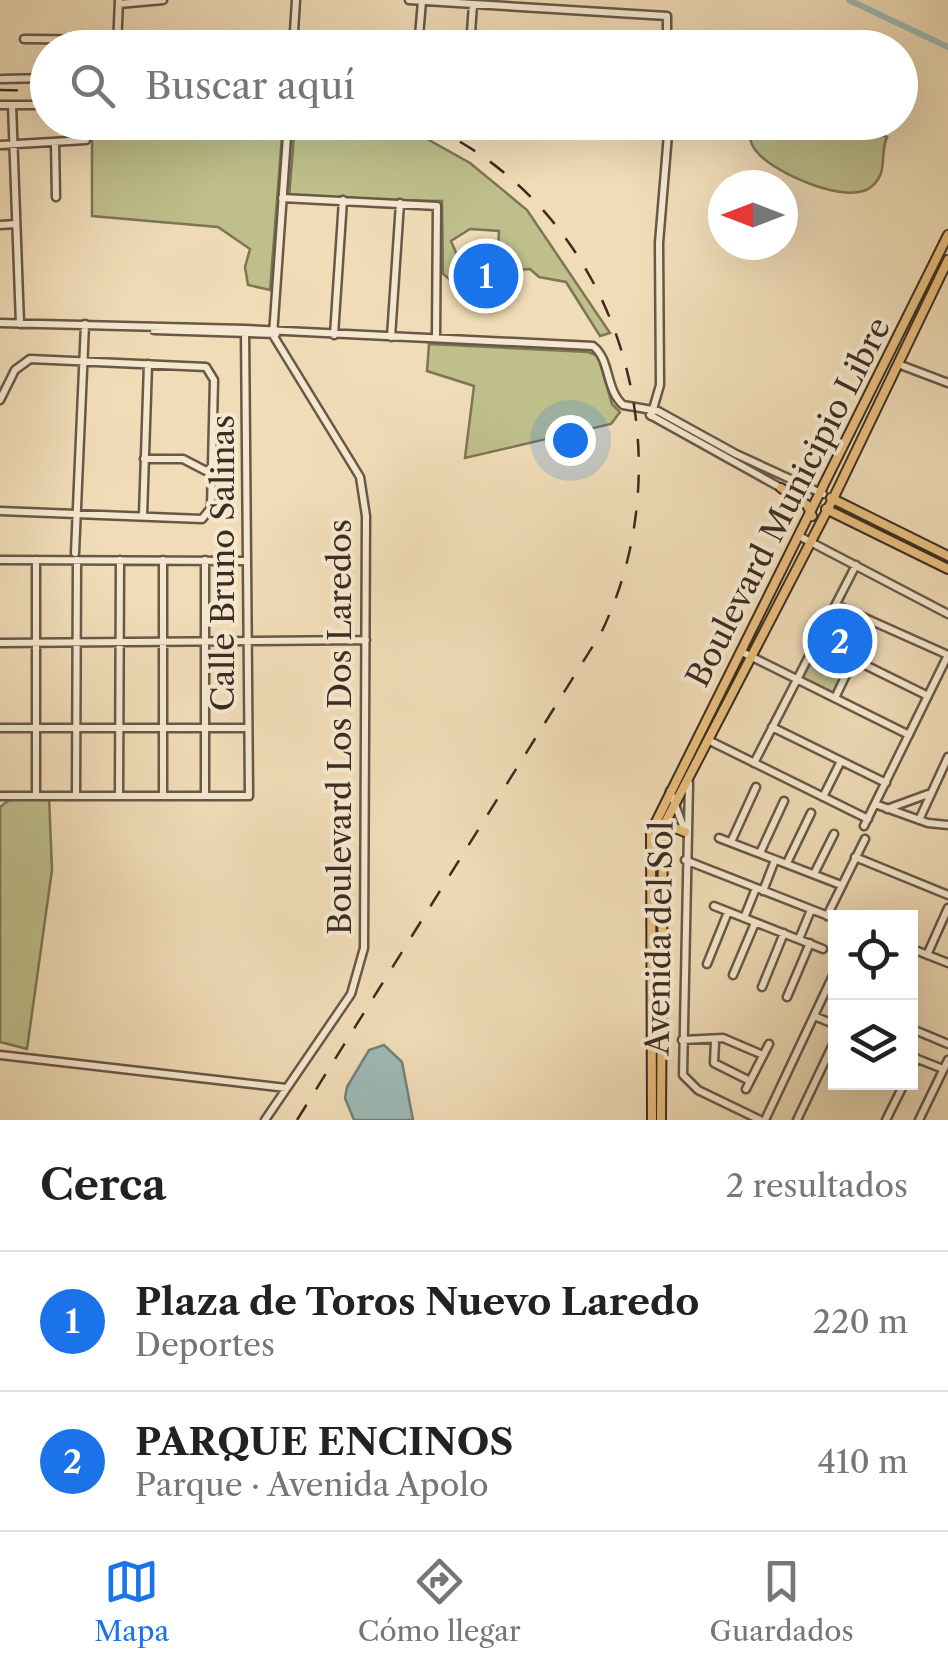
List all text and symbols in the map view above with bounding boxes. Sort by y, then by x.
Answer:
search box [30,30,918,140]
icon: search [65,58,120,113]
text: Buscar aquí [145,62,355,109]
north arrow [708,170,798,260]
pin: 1 [454,238,518,314]
street label: Boulevard Municipio Libre [678,311,898,693]
street label: Calle Bruno Salinas [203,415,242,711]
your location [545,415,596,466]
street label: Boulevard Los Dos Laredos [320,519,359,935]
pin: 2 [808,604,872,678]
street label: Avenida del Sol [637,821,681,1056]
map controls [828,910,918,1090]
button: locate [828,910,918,1000]
button: layers [828,1000,918,1090]
text: Cerca [40,1159,166,1211]
text: 2 resultados [726,1166,908,1205]
text: Plaza de Toros Nuevo Laredo [135,1278,699,1325]
text: 1 [65,1302,80,1341]
text: 220 m [813,1302,908,1341]
text: Deportes [135,1325,275,1364]
text: PARQUE ENCINOS [135,1418,514,1465]
text: 2 [63,1442,82,1481]
text: 410 m [817,1442,908,1481]
text: Parque · Avenida Apolo [135,1465,489,1504]
tab: Mapa [94,1554,169,1648]
tab: Cómo llegar [358,1554,521,1648]
tab: Guardados [709,1554,854,1648]

